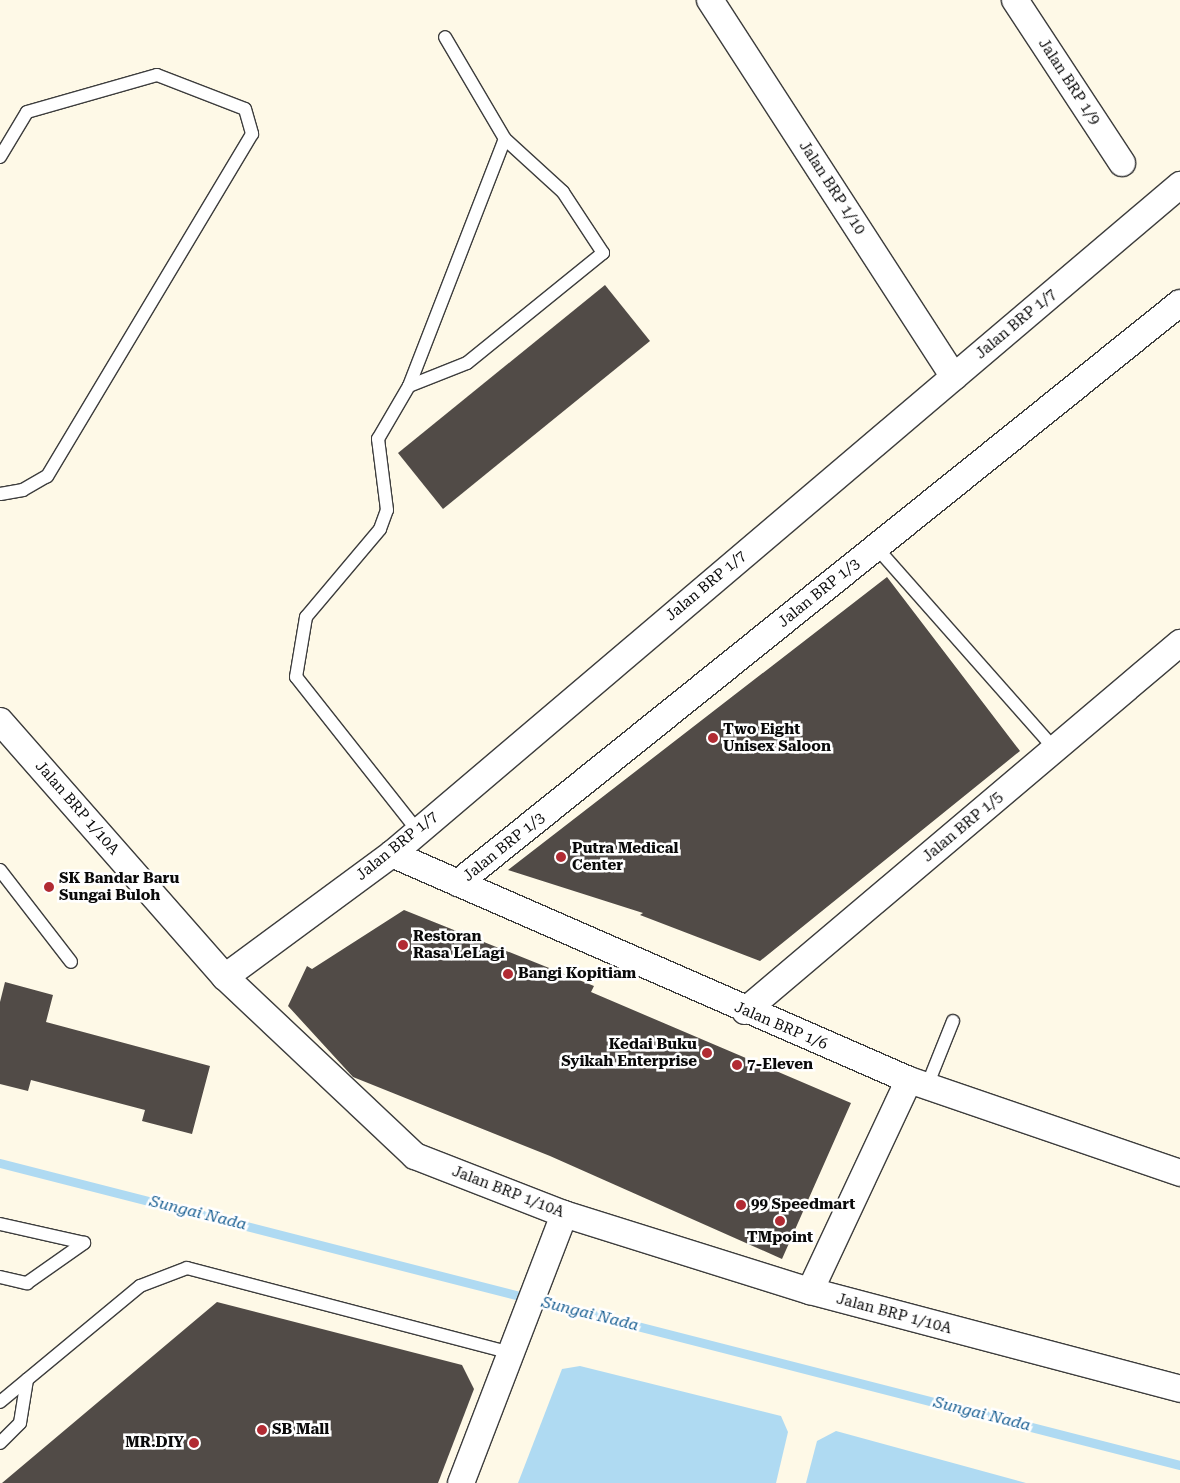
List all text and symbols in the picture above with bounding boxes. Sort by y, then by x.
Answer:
street label: Jalan BRP 1/9 [1034,35,1104,129]
street label: Jalan BRP 1/10 [795,138,869,238]
street label: Jalan BRP 1/7 [972,285,1060,363]
street label: Jalan BRP 1/7 [662,547,750,625]
street label: Jalan BRP 1/3 [775,555,863,631]
place label: Two Eight Unisex Saloon [723,720,831,755]
marker: Two Eight Unisex Saloon [707,732,719,744]
street label: Jalan BRP 1/10A [31,757,123,859]
street label: Jalan BRP 1/5 [919,788,1007,866]
street label: Jalan BRP 1/7 [353,808,441,884]
street label: Jalan BRP 1/3 [460,809,548,885]
place label: Putra Medical Center [572,839,678,874]
marker: Putra Medical Center [554,850,568,864]
place label: SK Bandar Baru Sungai Buloh [59,869,179,904]
marker: SK Bandar Baru Sungai Buloh [43,881,55,893]
place label: Restoran Rasa LeLagi [413,927,505,962]
marker: Restoran Rasa LeLagi [397,939,409,951]
place label: Bangi Kopitiam [518,965,636,983]
marker: Bangi Kopitiam [502,968,514,980]
street label: Jalan BRP 1/6 [732,998,830,1054]
place label: Kedai Buku Syikah Enterprise [561,1035,697,1070]
marker: Kedai Buku Syikah Enterprise [701,1047,713,1059]
place label: 7-Eleven [747,1056,813,1074]
marker: 7-Eleven [731,1059,743,1071]
street label: Jalan BRP 1/10A [450,1162,566,1222]
water label: Sungai Nada [147,1192,249,1234]
place label: 99 Speedmart [751,1196,855,1214]
marker: 99 Speedmart [735,1199,747,1211]
marker: TMpoint [774,1215,786,1227]
place label: TMpoint [747,1229,813,1247]
street label: Jalan BRP 1/10A [834,1290,954,1338]
water label: Sungai Nada [539,1293,641,1335]
water label: Sungai Nada [931,1393,1033,1435]
place label: SB Mall [272,1421,329,1439]
marker: SB Mall [256,1424,268,1436]
place label: MR.DIY [125,1434,184,1452]
marker: MR.DIY [188,1437,200,1449]

